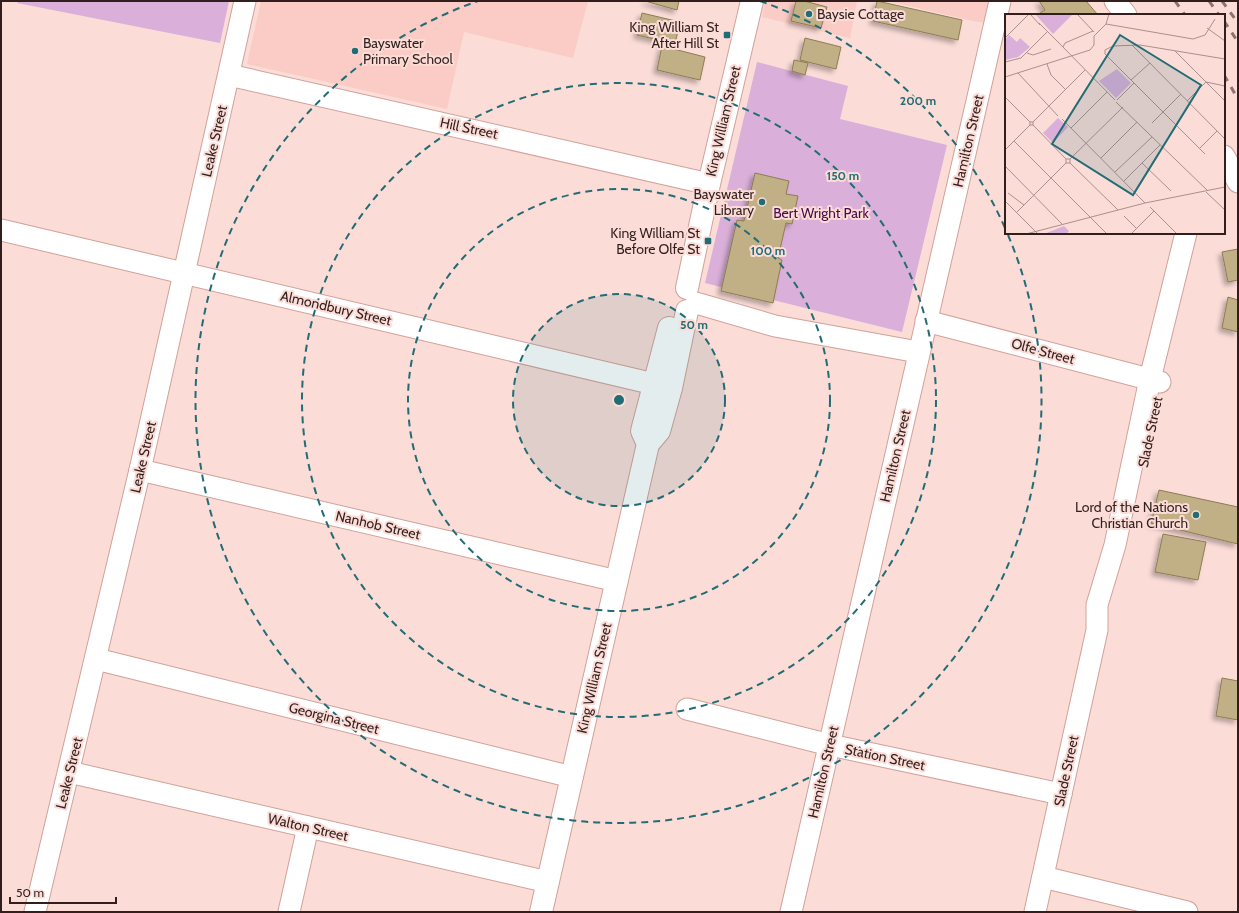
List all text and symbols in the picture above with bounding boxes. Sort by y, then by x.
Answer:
place label: Baysie Cottage [817,5,904,23]
marker: Baysie Cottage [804,9,814,19]
inset map [1005,14,1225,234]
place label: King William St After Hill St [629,18,719,52]
marker: King William St After Hill St [722,30,732,40]
place label: Bayswater Primary School [363,34,453,68]
marker: Bayswater Primary School [350,46,360,56]
street label: King William Street [702,64,745,178]
text: 200 m [900,93,936,108]
street label: Hamilton Street [949,93,987,189]
street label: Leake Street [197,103,231,179]
street label: Hill Street [439,113,500,143]
text: 150 m [827,168,859,183]
place label: Bayswater Library [693,185,755,219]
marker: Bayswater Library [757,197,767,207]
park label: Bert Wright Park [773,204,869,222]
place label: King William St Before Olfe St [610,224,700,258]
marker: King William St Before Olfe St [703,236,713,246]
text: 100 m [751,243,785,258]
street label: Almondbury Street [279,287,393,330]
text: 50 m [680,317,708,332]
street label: Olfe Street [1009,334,1077,368]
centre of rings [612,393,626,407]
street label: Slade Street [1134,395,1166,469]
street label: Hamilton Street [876,408,914,504]
street label: Leake Street [126,419,160,495]
place label: Lord of the Nations Christian Church [1075,498,1188,532]
street label: Nanhob Street [334,507,422,544]
marker: Lord of the Nations Christian Church [1191,510,1201,520]
street label: King William Street [573,621,616,735]
street label: Georgina Street [287,698,381,738]
street label: Hamilton Street [804,724,842,820]
street label: Slade Street [1050,734,1082,808]
street label: Leake Street [51,735,87,811]
street label: Station Street [843,740,927,774]
street label: Walton Street [266,809,350,845]
scale bar [10,879,116,905]
text: 50 m [16,885,44,900]

